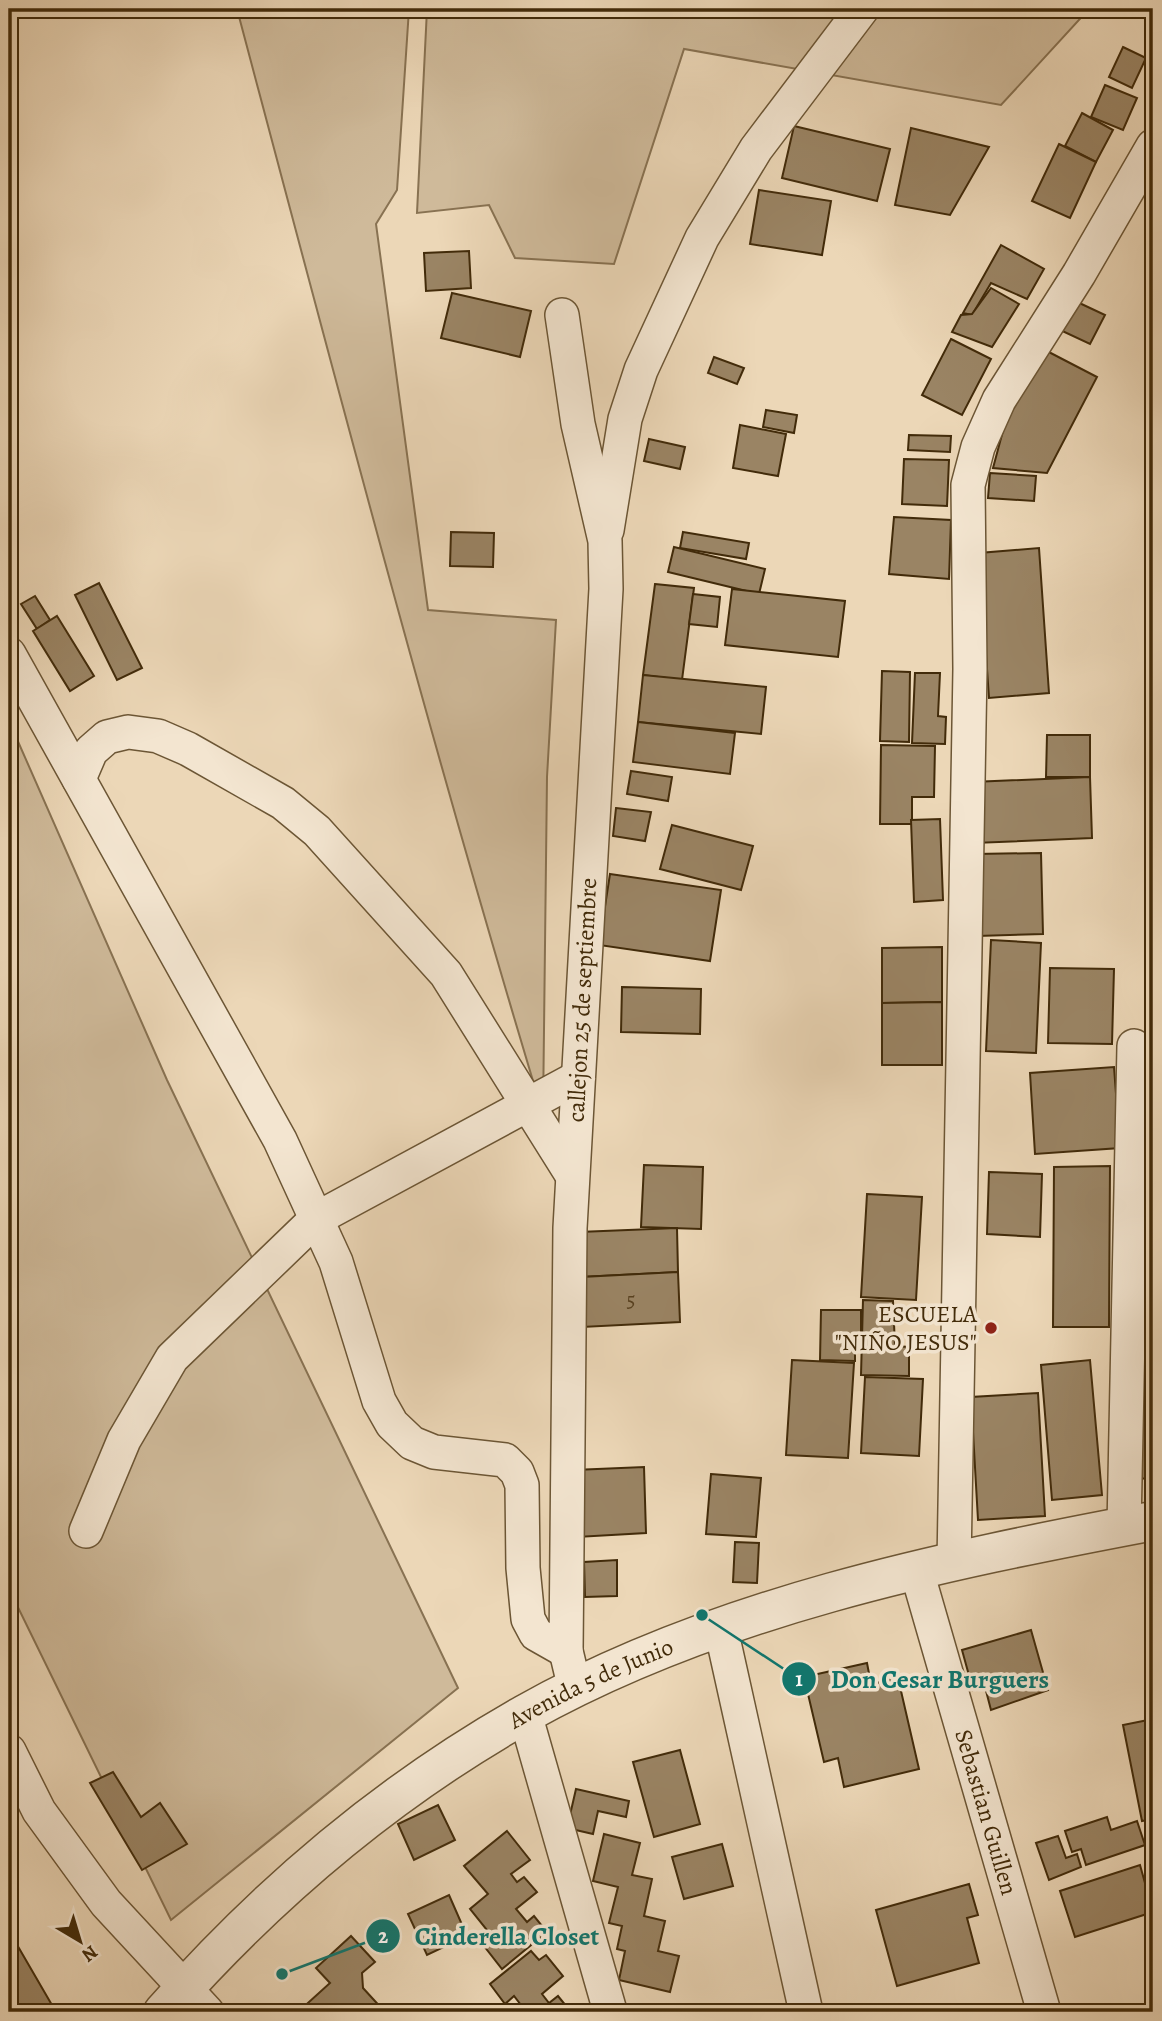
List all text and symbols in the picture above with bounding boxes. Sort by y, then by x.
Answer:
street label: callejon 25 de septiembre [560,877,604,1123]
house number: 5 [626,1286,636,1314]
place label: ESCUELA "NIÑO JESUS" [835,1298,978,1358]
marker: ESCUELA "NIÑO JESUS" [983,1320,999,1336]
street label: Avenida 5 de Junio [502,1630,678,1737]
callout: Don Cesar Burguers [782,1655,1063,1702]
text: Don Cesar Burguers [831,1662,1049,1697]
text: 1 [795,1665,803,1693]
street label: Sebastian Guillen [947,1726,1025,1899]
north arrow [46,1906,116,1976]
callout: Cinderella Closet [366,1912,613,1959]
text: Cinderella Closet [415,1919,600,1954]
text: 2 [378,1922,388,1950]
text: N [76,1939,103,1968]

